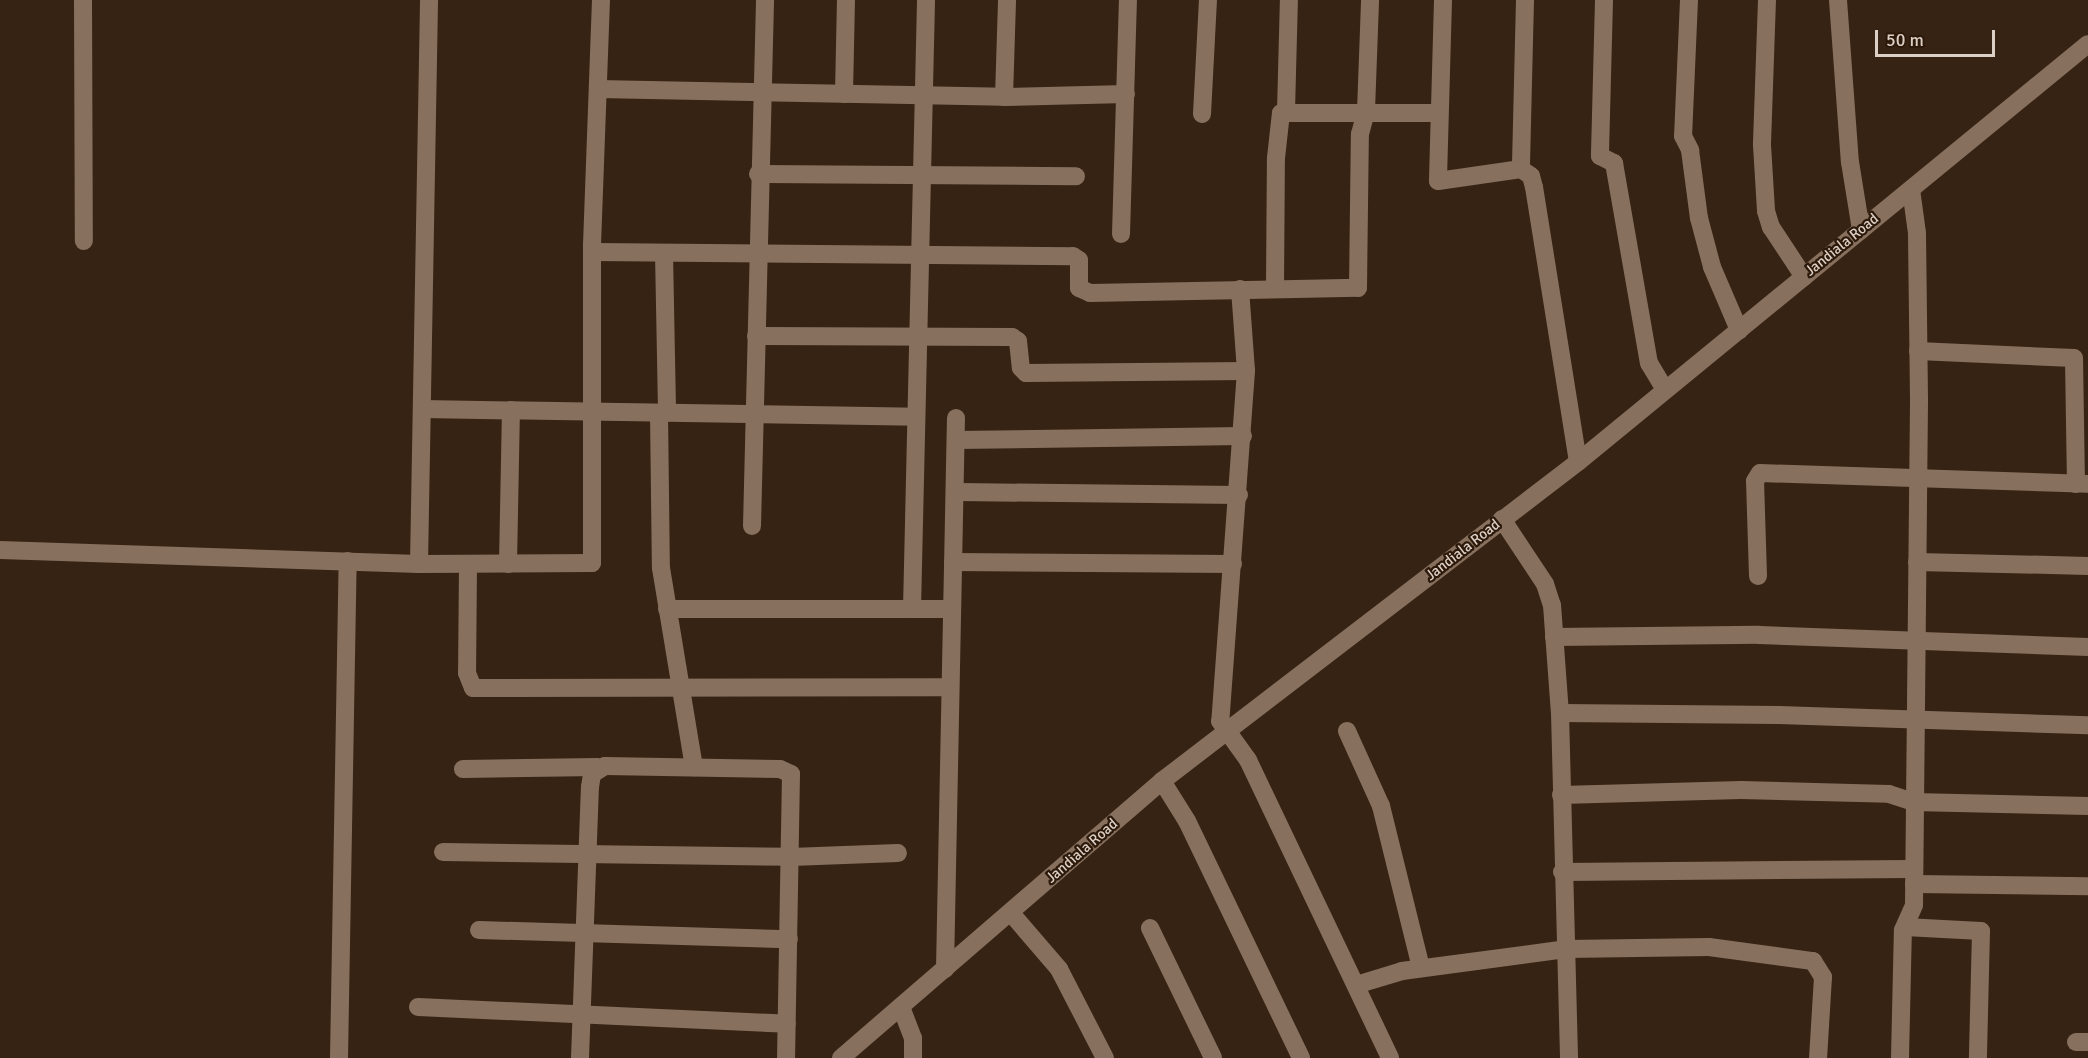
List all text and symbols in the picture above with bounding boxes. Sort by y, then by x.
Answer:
scale bar [1878,18,1998,56]
text: 50 m [1886,29,1924,51]
street label: Jandiala Road [1802,210,1882,280]
street label: Jandiala Road [1422,515,1504,585]
street label: Jandiala Road [1042,815,1122,887]

